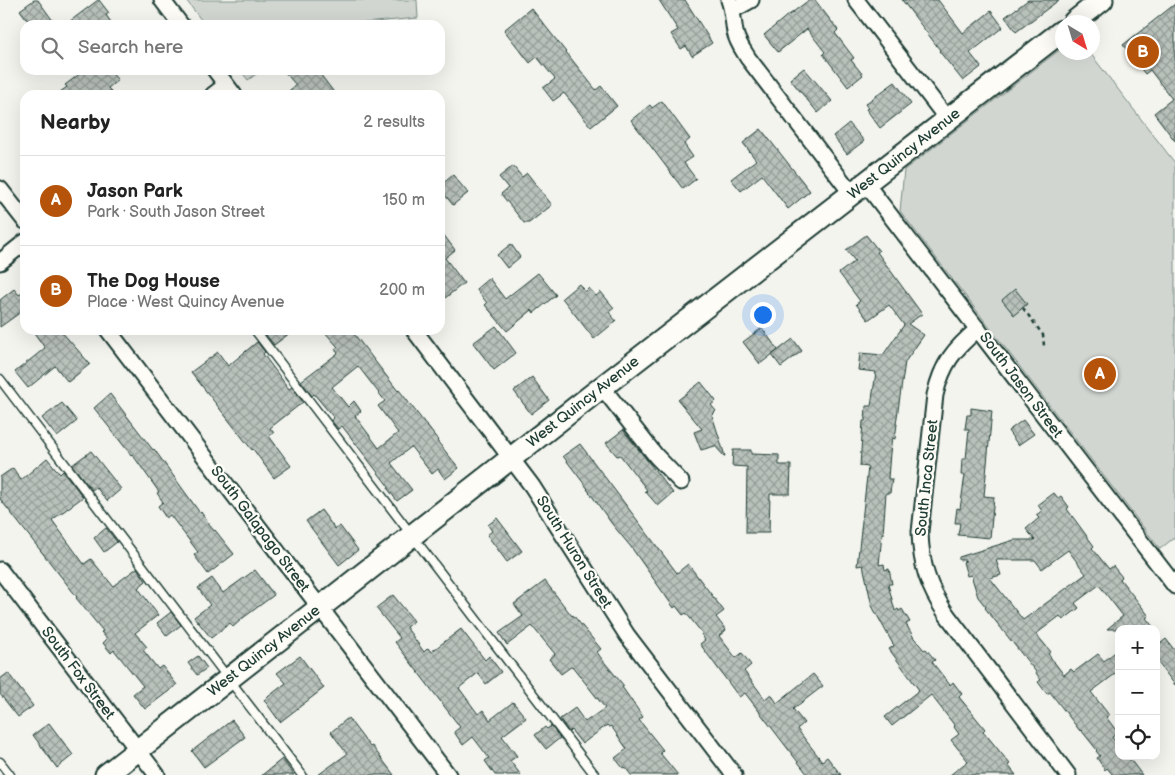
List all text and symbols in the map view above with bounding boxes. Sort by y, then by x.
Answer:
north arrow [1055,15,1100,60]
search box [20,20,445,75]
pin: B [1127,33,1159,71]
icon: search [38,34,66,62]
text: Search here [78,36,183,59]
street label: West Quincy Avenue [844,104,964,204]
text: Nearby [40,110,110,135]
text: 2 results [363,113,425,132]
text: Jason Park [87,180,183,203]
text: A [51,191,61,210]
text: 150 m [383,191,425,210]
text: Park · South Jason Street [87,203,265,222]
text: The Dog House [87,270,220,293]
text: B [50,281,62,300]
text: 200 m [379,281,425,300]
text: Place · West Quincy Avenue [87,293,284,312]
your location [750,302,776,328]
street label: South Jason Street [975,328,1067,442]
street label: West Quincy Avenue [523,352,643,452]
pin: A [1084,355,1116,393]
street label: South Inca Street [911,418,943,537]
street label: South Galapago Street [206,462,314,596]
street label: South Huron Street [532,492,616,612]
street label: West Quincy Avenue [204,601,324,701]
street label: South Fox Street [37,623,119,723]
map controls [1115,625,1160,760]
button: + [1115,625,1160,670]
button: − [1115,670,1160,715]
button: locate [1115,715,1160,760]

